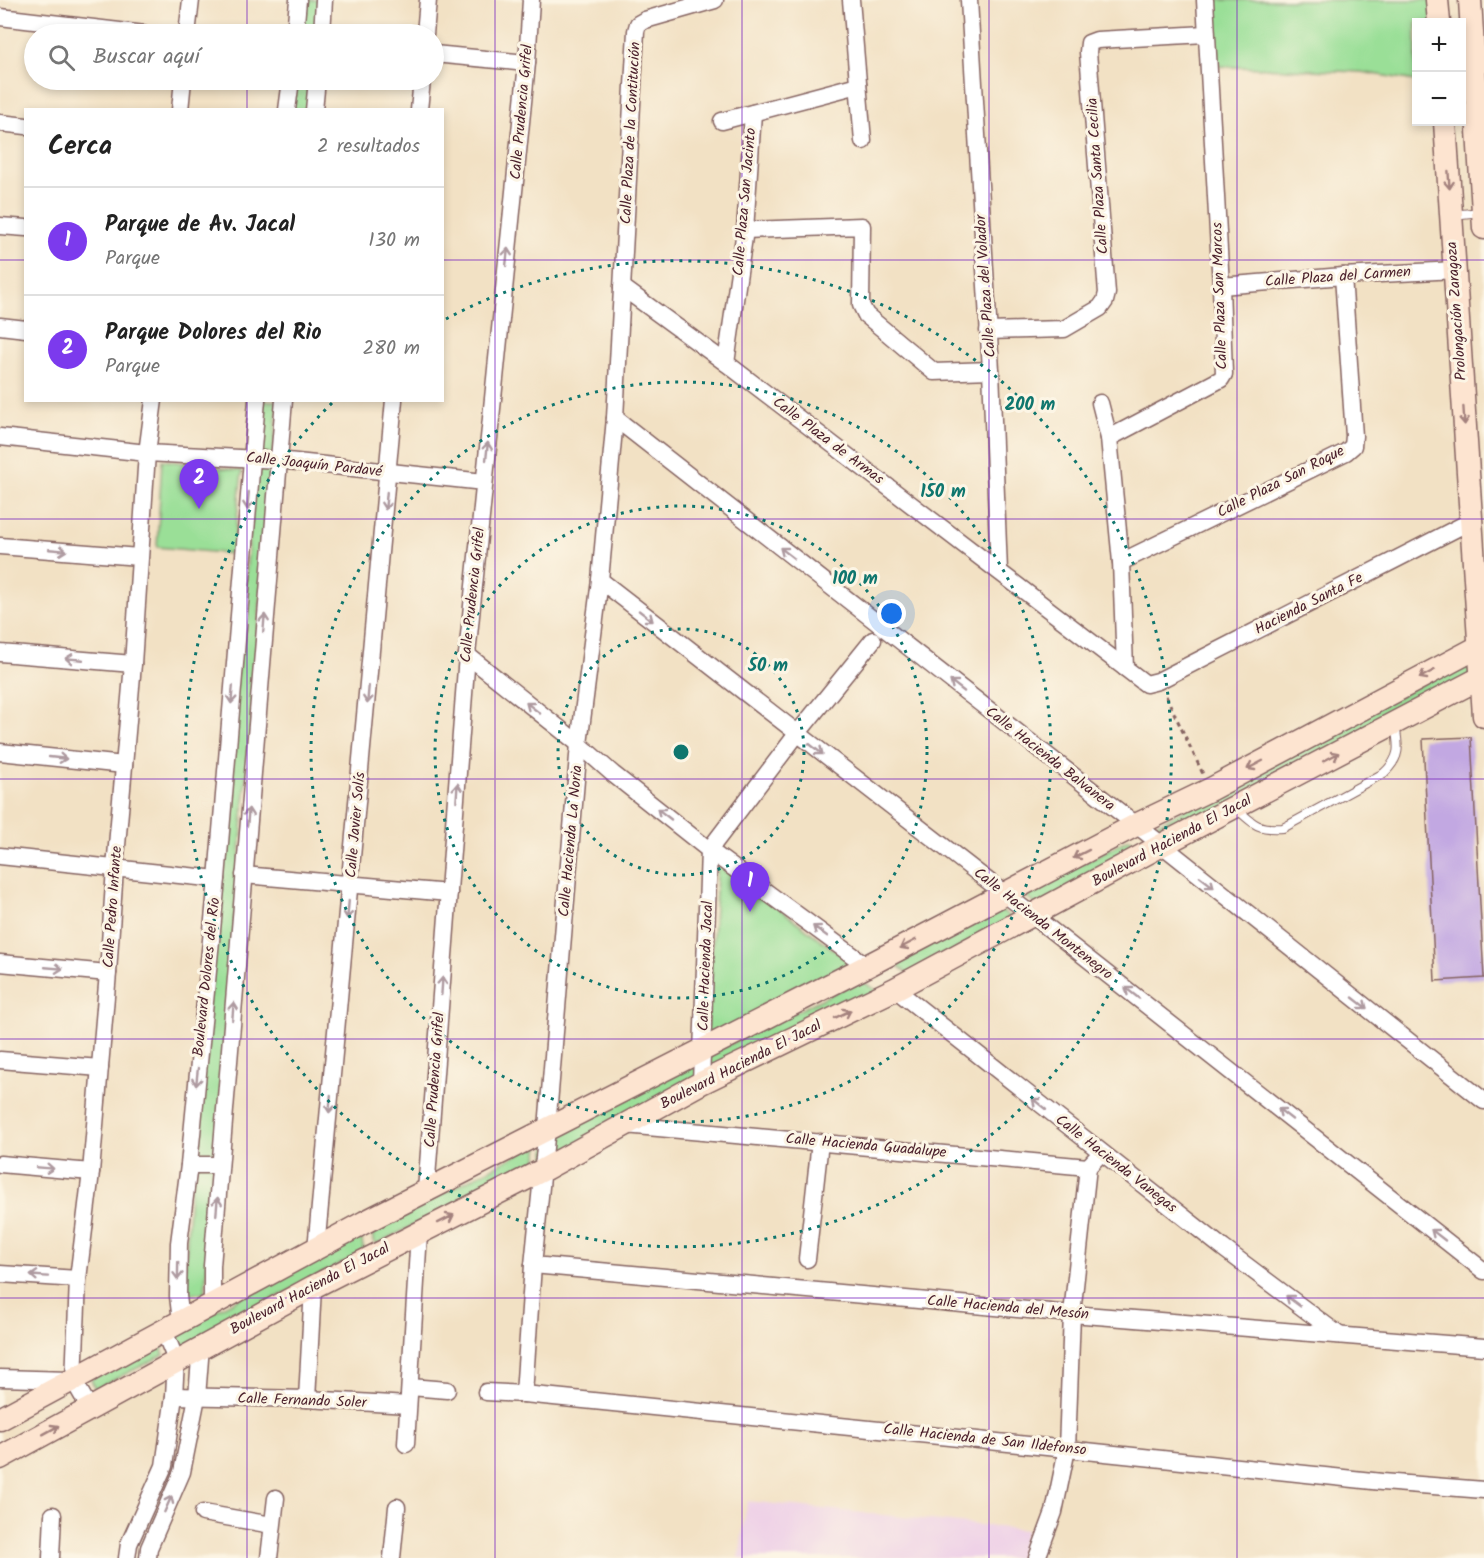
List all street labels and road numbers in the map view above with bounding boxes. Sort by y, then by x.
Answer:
street label: Calle Plaza de la Contitución [614,41,648,225]
street label: Calle Prudencia Grifel [504,43,540,181]
street label: Calle Plaza Santa Cecilia [1081,97,1115,255]
street label: Calle Plaza San Jacinto [727,127,763,277]
street label: Calle Plaza del Volador [969,213,1003,358]
street label: Calle Plaza San Marcos [1205,221,1235,370]
street label: Prolongación Zaragoza [1440,241,1474,381]
street label: Calle Plaza del Carmen [1264,260,1412,294]
street label: Calle Plaza de Armas [767,391,889,491]
street label: Calle Plaza San Roque [1213,439,1349,525]
street label: Calle Joaquín Pardavé [245,446,385,484]
street label: Calle Prudencia Grifel [454,526,492,664]
street label: Hacienda Santa Fe [1251,566,1368,642]
street label: Calle Hacienda Balvanera [980,701,1120,817]
street label: Calle Hacienda La Noria [552,764,590,918]
street label: Calle Javier Solís [339,770,373,879]
street label: Boulevard Hacienda El Jacal [1088,788,1257,893]
street label: Calle Pedro Infante [97,845,129,969]
street label: Calle Hacienda Montenegro [968,862,1118,986]
street label: Boulevard Dolores del Río [187,896,227,1058]
street label: Calle Hacienda Jacal [692,900,720,1031]
street label: Calle Prudencia Grifel [418,1011,452,1149]
street label: Boulevard Hacienda El Jacal [656,1014,826,1116]
street label: Calle Hacienda Vanegas [1050,1109,1183,1220]
street label: Calle Hacienda Guadalupe [785,1127,948,1165]
street label: Boulevard Hacienda El Jacal [226,1236,395,1341]
street label: Calle Hacienda del Mesón [926,1289,1090,1327]
street label: Calle Fernando Soler [237,1387,368,1415]
street label: Calle Hacienda de San Ildefonso [882,1417,1088,1463]

